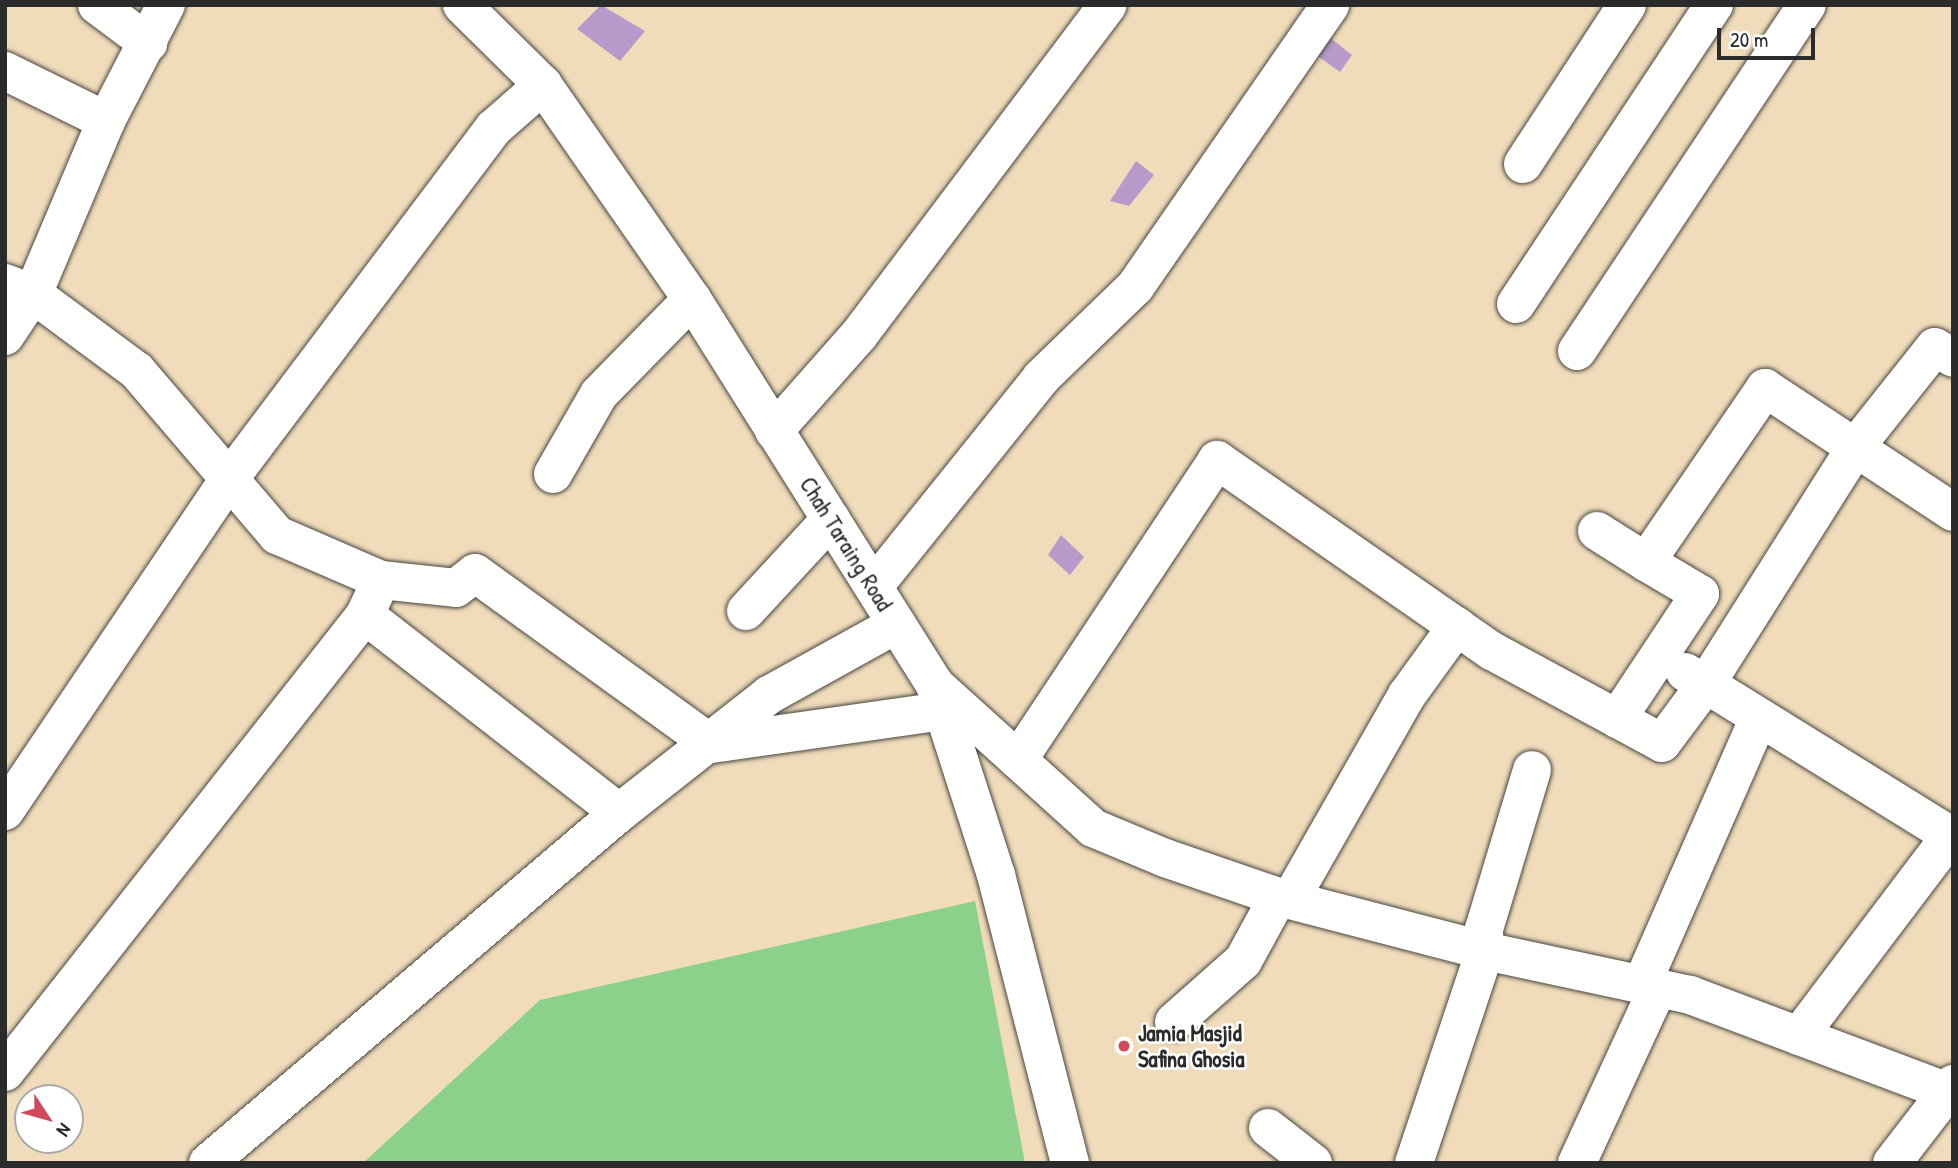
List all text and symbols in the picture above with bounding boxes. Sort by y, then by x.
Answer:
scale bar [1720,14,1818,58]
text: 20 m [1730,25,1768,54]
street label: Chah Taraing Road [794,472,898,616]
place label: Jamia Masjid Safina Ghosia [1138,1019,1244,1073]
marker: Jamia Masjid Safina Ghosia [1116,1038,1132,1054]
north arrow [14,1084,84,1154]
text: N [51,1118,78,1142]

